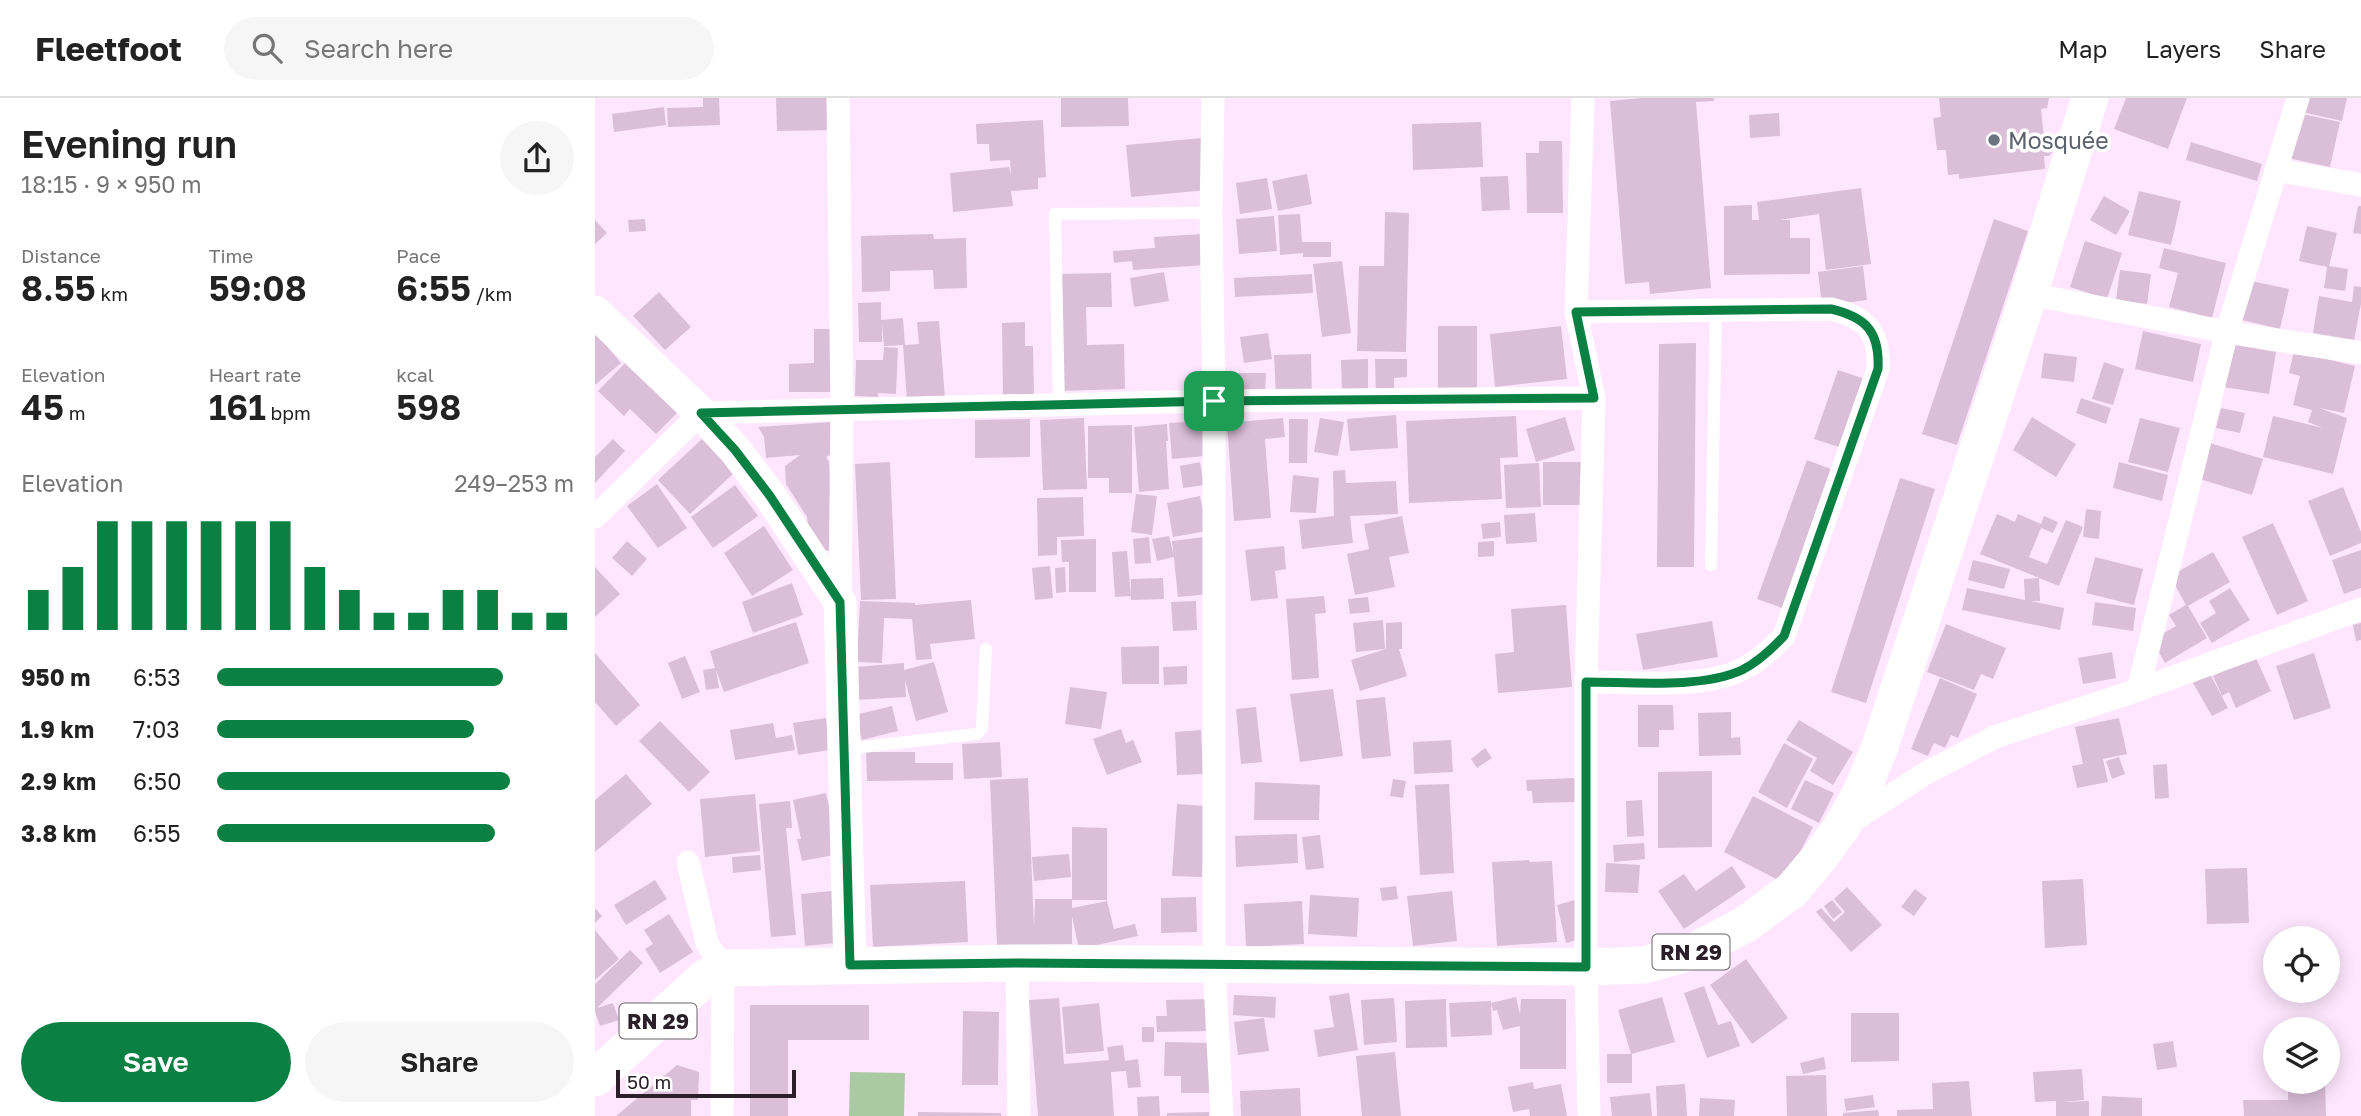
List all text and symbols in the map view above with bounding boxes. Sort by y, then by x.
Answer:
search box [224,17,714,80]
text: Fleetfoot [35,29,182,68]
icon: search [248,29,286,67]
text: Search here [304,33,453,64]
text: Map [2058,34,2107,63]
text: Layers [2145,34,2221,63]
text: Share [2259,34,2326,63]
text: Evening run [21,121,237,166]
button: share [500,121,574,195]
place label: Mosquée [2008,126,2109,154]
marker: Mosquée [1986,132,2002,148]
text: 18:15 · 9 × 950 m [21,170,202,198]
text: Distance [21,244,101,267]
text: Time [209,244,253,267]
text: Pace [396,244,441,267]
text: 8.55 [21,267,96,309]
text: 59:08 [209,267,307,309]
text: 6:55 [396,267,471,309]
text: km [96,282,128,305]
text: /km [471,282,512,305]
text: Elevation [21,363,106,386]
text: Heart rate [209,363,301,386]
text: kcal [396,363,434,386]
pin [1184,371,1244,431]
icon: arrive [1195,382,1233,420]
text: 45 [21,386,64,428]
text: 161 [209,386,266,428]
text: 598 [396,386,461,428]
text: m [64,401,86,424]
text: bpm [266,401,311,424]
text: Elevation [21,469,123,497]
text: 249–253 m [454,469,574,497]
text: 950 m [21,663,90,691]
text: 6:53 [133,663,181,691]
text: 1.9 km [21,715,94,743]
text: 7:03 [133,715,180,743]
text: 2.9 km [21,767,96,795]
text: 6:50 [133,767,181,795]
text: 3.8 km [21,819,96,847]
text: 6:55 [133,819,181,847]
map controls [2263,926,2340,1094]
button: locate [2263,926,2340,1003]
road number: RN 29 [1653,934,1729,970]
road number: RN 29 [619,1004,697,1038]
button: layers [2263,1017,2340,1094]
button: Save [21,1022,291,1102]
button: Share [305,1022,574,1102]
scale bar [616,1067,796,1099]
text: 50 m [627,1070,671,1093]

